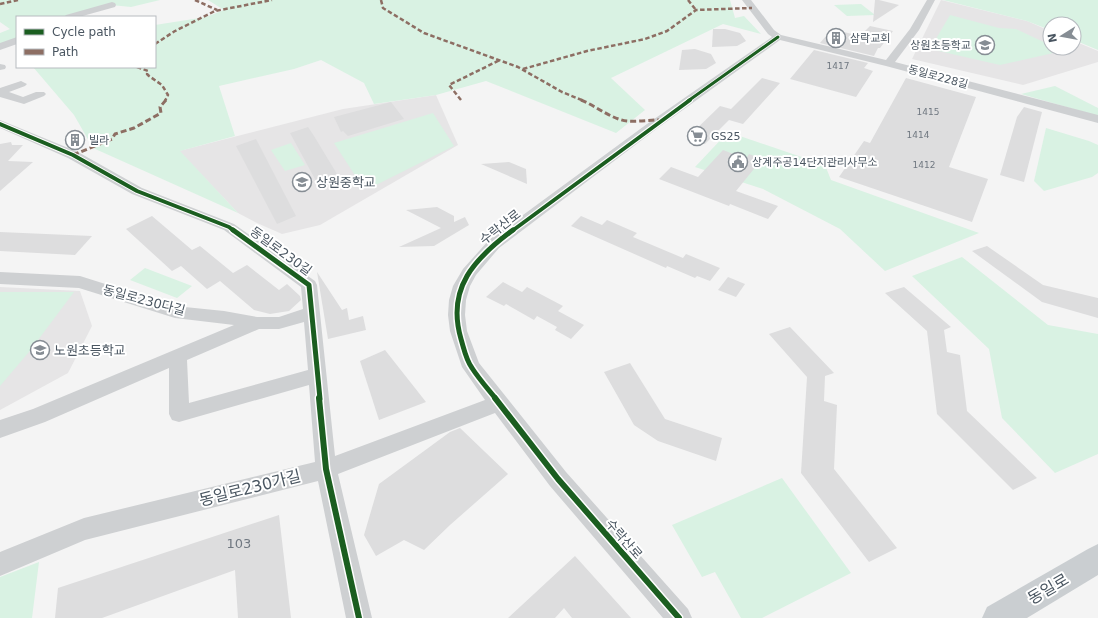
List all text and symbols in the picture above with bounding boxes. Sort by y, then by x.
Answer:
legend [16,16,156,68]
north arrow [1042,16,1082,56]
text: Cycle path [52,25,116,39]
building icon: 삼락교회 [825,27,847,49]
place label: 삼락교회 [850,32,890,45]
text: N [1045,32,1060,44]
school or university icon: 상원초등학교 [974,34,996,56]
place label: 상원초등학교 [910,39,971,52]
text: Path [52,45,78,59]
house number: 1417 [827,61,849,71]
street label: 동일로228길 [907,63,969,91]
house number: 1415 [917,107,939,117]
supermarket icon: GS25 [686,125,708,147]
building icon: 빌라 [64,129,86,151]
place label: GS25 [711,130,741,143]
house number: 1414 [907,130,930,140]
place label: 빌라 [89,134,109,147]
public building icon: 상계주공14단지관리사무소 [727,151,749,173]
place label: 상계주공14단지관리사무소 [752,156,877,169]
house number: 1412 [913,160,935,170]
school or university icon: 상원중학교 [291,171,313,193]
place label: 상원중학교 [316,175,376,190]
street label: 수락산로 [477,206,523,248]
street label: 동일로230길 [247,224,315,278]
street label: 동일로230다길 [101,282,187,318]
school or university icon: 노원초등학교 [29,339,51,361]
place label: 노원초등학교 [54,343,126,358]
street label: 동일로230가길 [197,466,303,510]
street label: 수락산로 [603,516,645,562]
house number: 103 [227,536,251,551]
street label: 동일로 [1024,570,1072,608]

